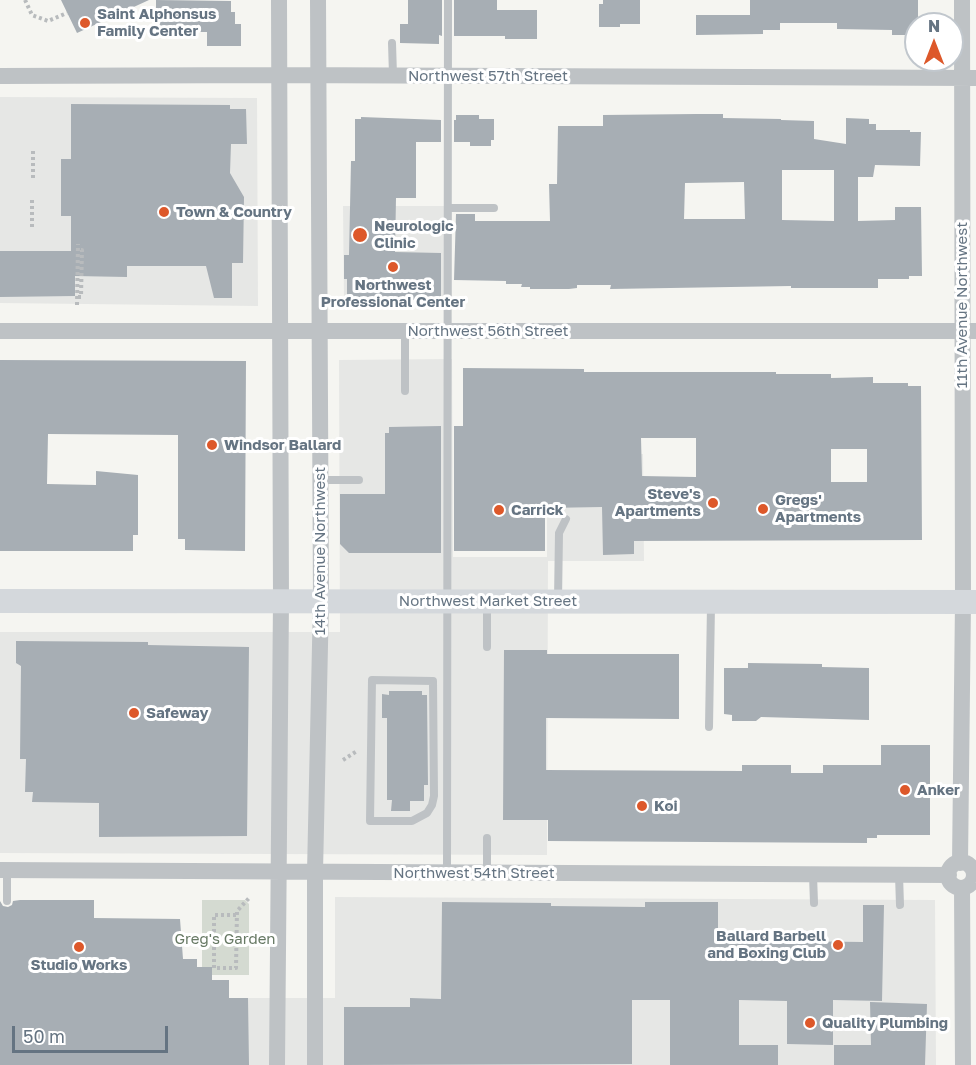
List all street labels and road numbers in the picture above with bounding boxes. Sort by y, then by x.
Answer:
street label: Northwest 57th Street [408,67,568,85]
street label: 11th Avenue Northwest [953,222,971,388]
street label: Northwest 56th Street [407,322,569,340]
street label: 14th Avenue Northwest [311,467,329,635]
street label: Northwest Market Street [399,592,577,610]
street label: Northwest 54th Street [393,864,555,882]

